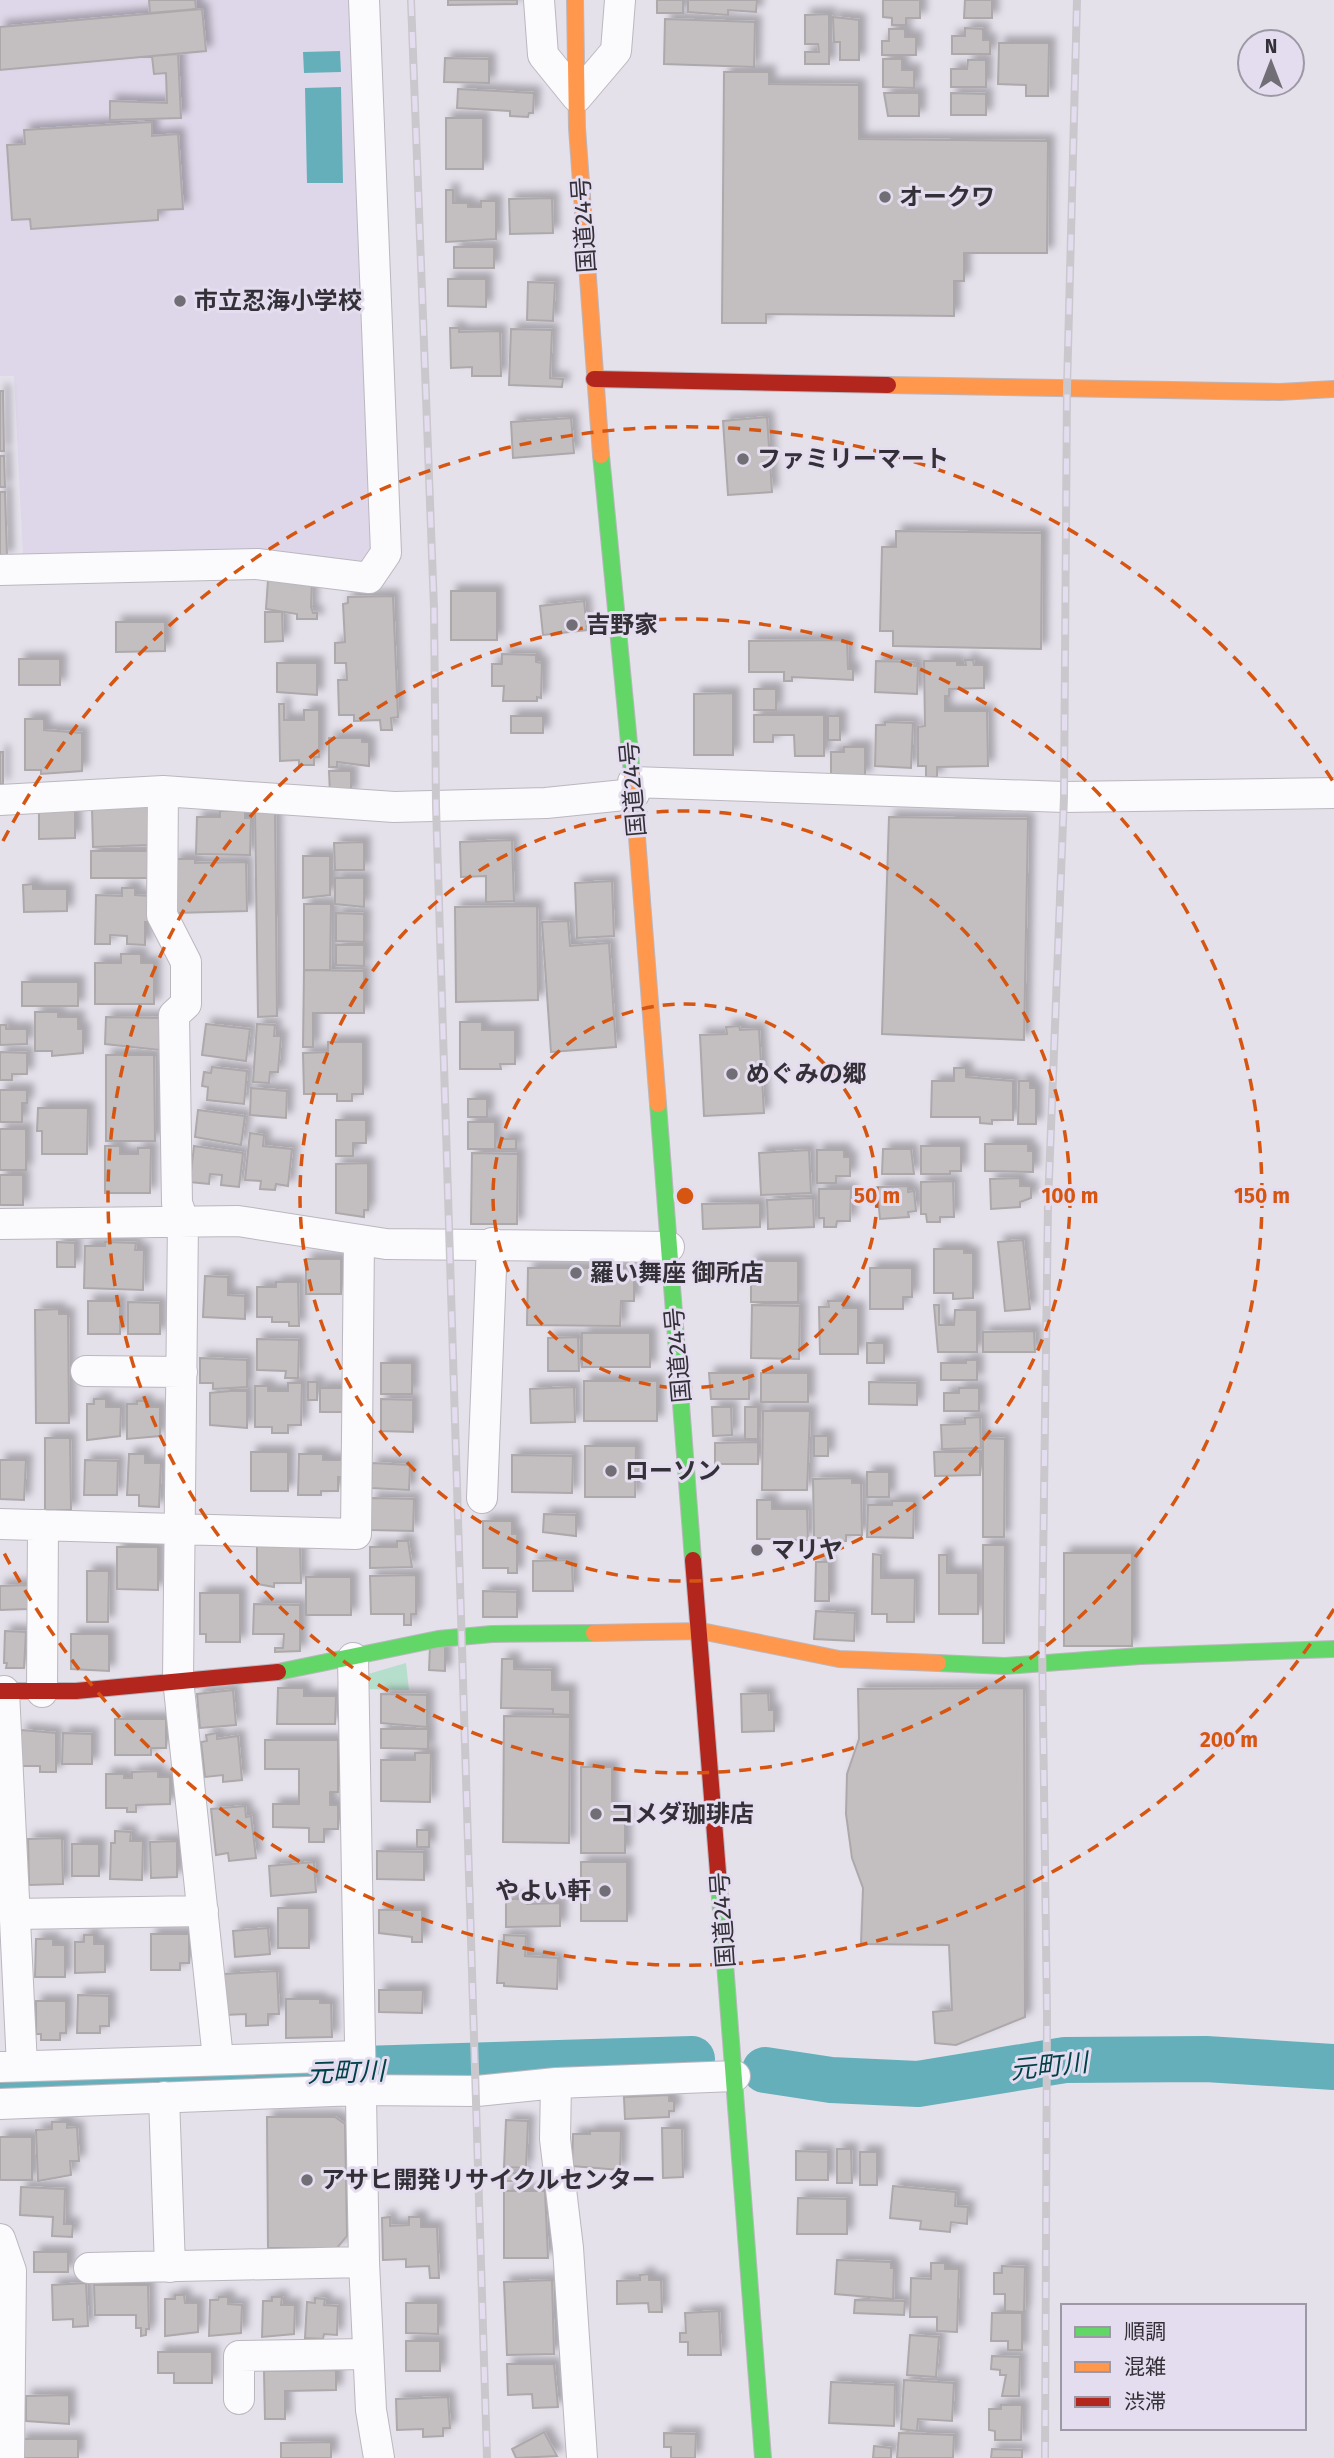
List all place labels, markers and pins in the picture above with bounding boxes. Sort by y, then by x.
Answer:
place label: オークワ [899,183,995,211]
marker: オークワ [877,189,893,205]
place label: 市立忍海小学校 [194,287,362,315]
marker: 市立忍海小学校 [172,293,188,309]
place label: ファミリーマート [757,445,949,473]
marker: ファミリーマート [735,451,751,467]
place label: 吉野家 [586,611,658,639]
marker: 吉野家 [564,617,580,633]
place label: めぐみの郷 [746,1060,867,1088]
marker: めぐみの郷 [724,1066,740,1082]
centre of rings [673,1184,697,1208]
place label: 羅い舞座 御所店 [590,1259,764,1287]
marker: 羅い舞座 御所店 [568,1265,584,1281]
place label: ローソン [625,1457,721,1485]
marker: ローソン [603,1463,619,1479]
place label: マリヤ [771,1536,843,1564]
marker: マリヤ [749,1542,765,1558]
place label: コメダ珈琲店 [610,1800,754,1828]
marker: コメダ珈琲店 [588,1806,604,1822]
place label: やよい軒 [495,1877,591,1905]
marker: やよい軒 [597,1883,613,1899]
place label: アサヒ開発リサイクルセンター [321,2166,656,2194]
marker: アサヒ開発リサイクルセンター [299,2172,315,2188]

